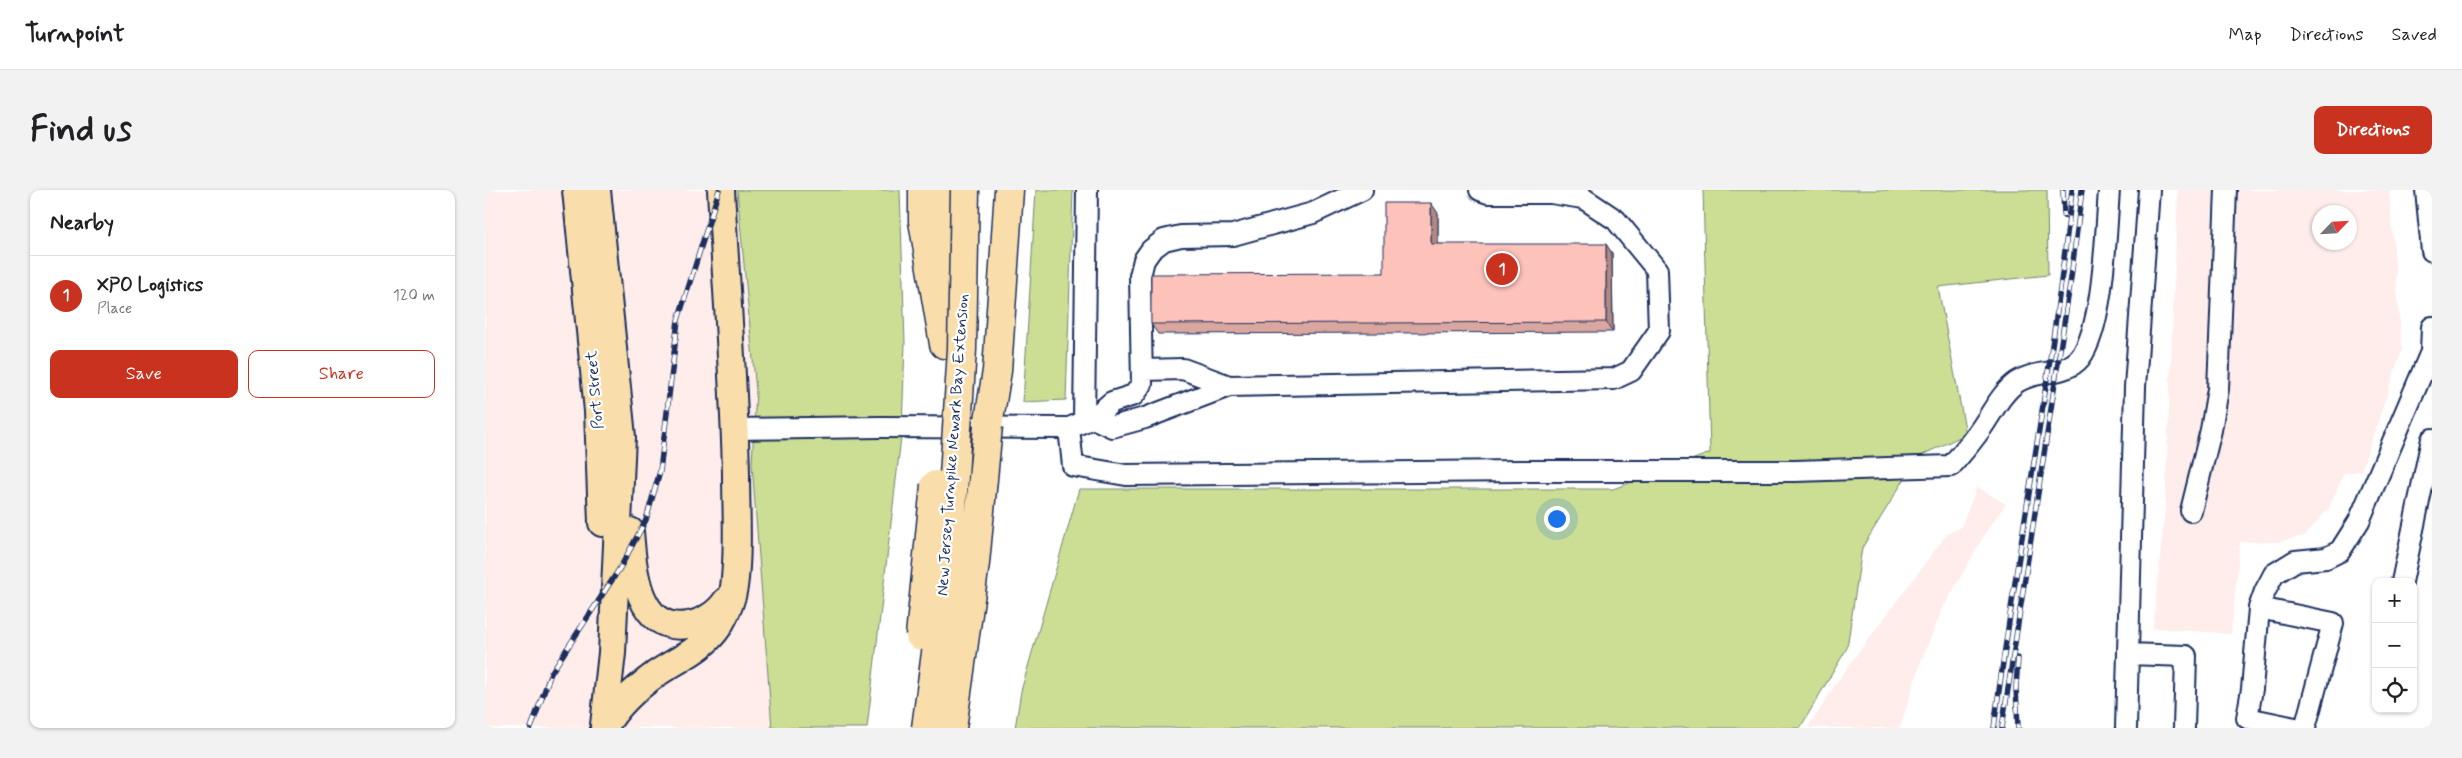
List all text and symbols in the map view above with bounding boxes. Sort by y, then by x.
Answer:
text: Turnpoint [25,19,125,50]
text: Map [2229,23,2262,47]
text: Directions [2290,23,2364,47]
text: Saved [2392,23,2437,47]
button: Directions [2314,106,2432,154]
text: Find us [30,107,132,153]
north arrow [2312,205,2357,250]
text: Nearby [50,209,114,237]
pin: 1 [1486,250,1518,288]
text: XPO Logistics [97,273,203,298]
text: 1 [62,285,70,306]
text: 120 m [393,285,435,306]
street label: New Jersey Turnpike Newark Bay Extension [932,293,974,597]
text: Place [97,298,132,319]
street label: Port Street [581,349,609,430]
button: Save [50,350,238,398]
button: Share [248,350,435,398]
your location [1544,506,1570,532]
map controls [2372,578,2417,713]
button: + [2372,578,2417,623]
button: − [2372,623,2417,668]
button: locate [2372,668,2417,713]

